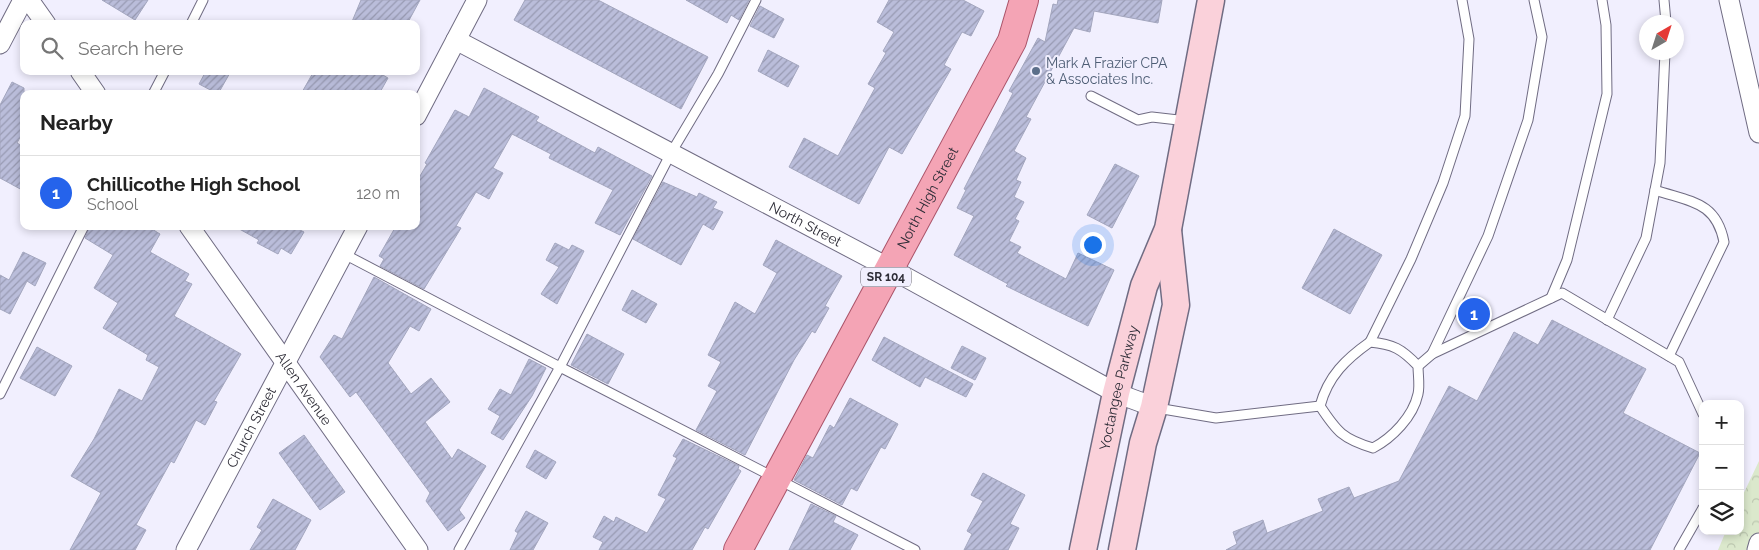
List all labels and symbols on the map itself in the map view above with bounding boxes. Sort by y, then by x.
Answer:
north arrow [1639,15,1684,60]
place label: Mark A Frazier CPA & Associates Inc. [1046,55,1168,87]
marker: Mark A Frazier CPA & Associates Inc. [1030,65,1042,77]
street label: North High Street [894,144,962,251]
street label: North Street [767,198,845,250]
your location [1080,232,1106,258]
road number: SR 104 [861,268,911,286]
pin: 1 [1458,295,1490,333]
street label: Yoctangee Parkway [1096,323,1141,452]
street label: Allen Avenue [273,349,335,428]
street label: Church Street [223,384,279,470]

